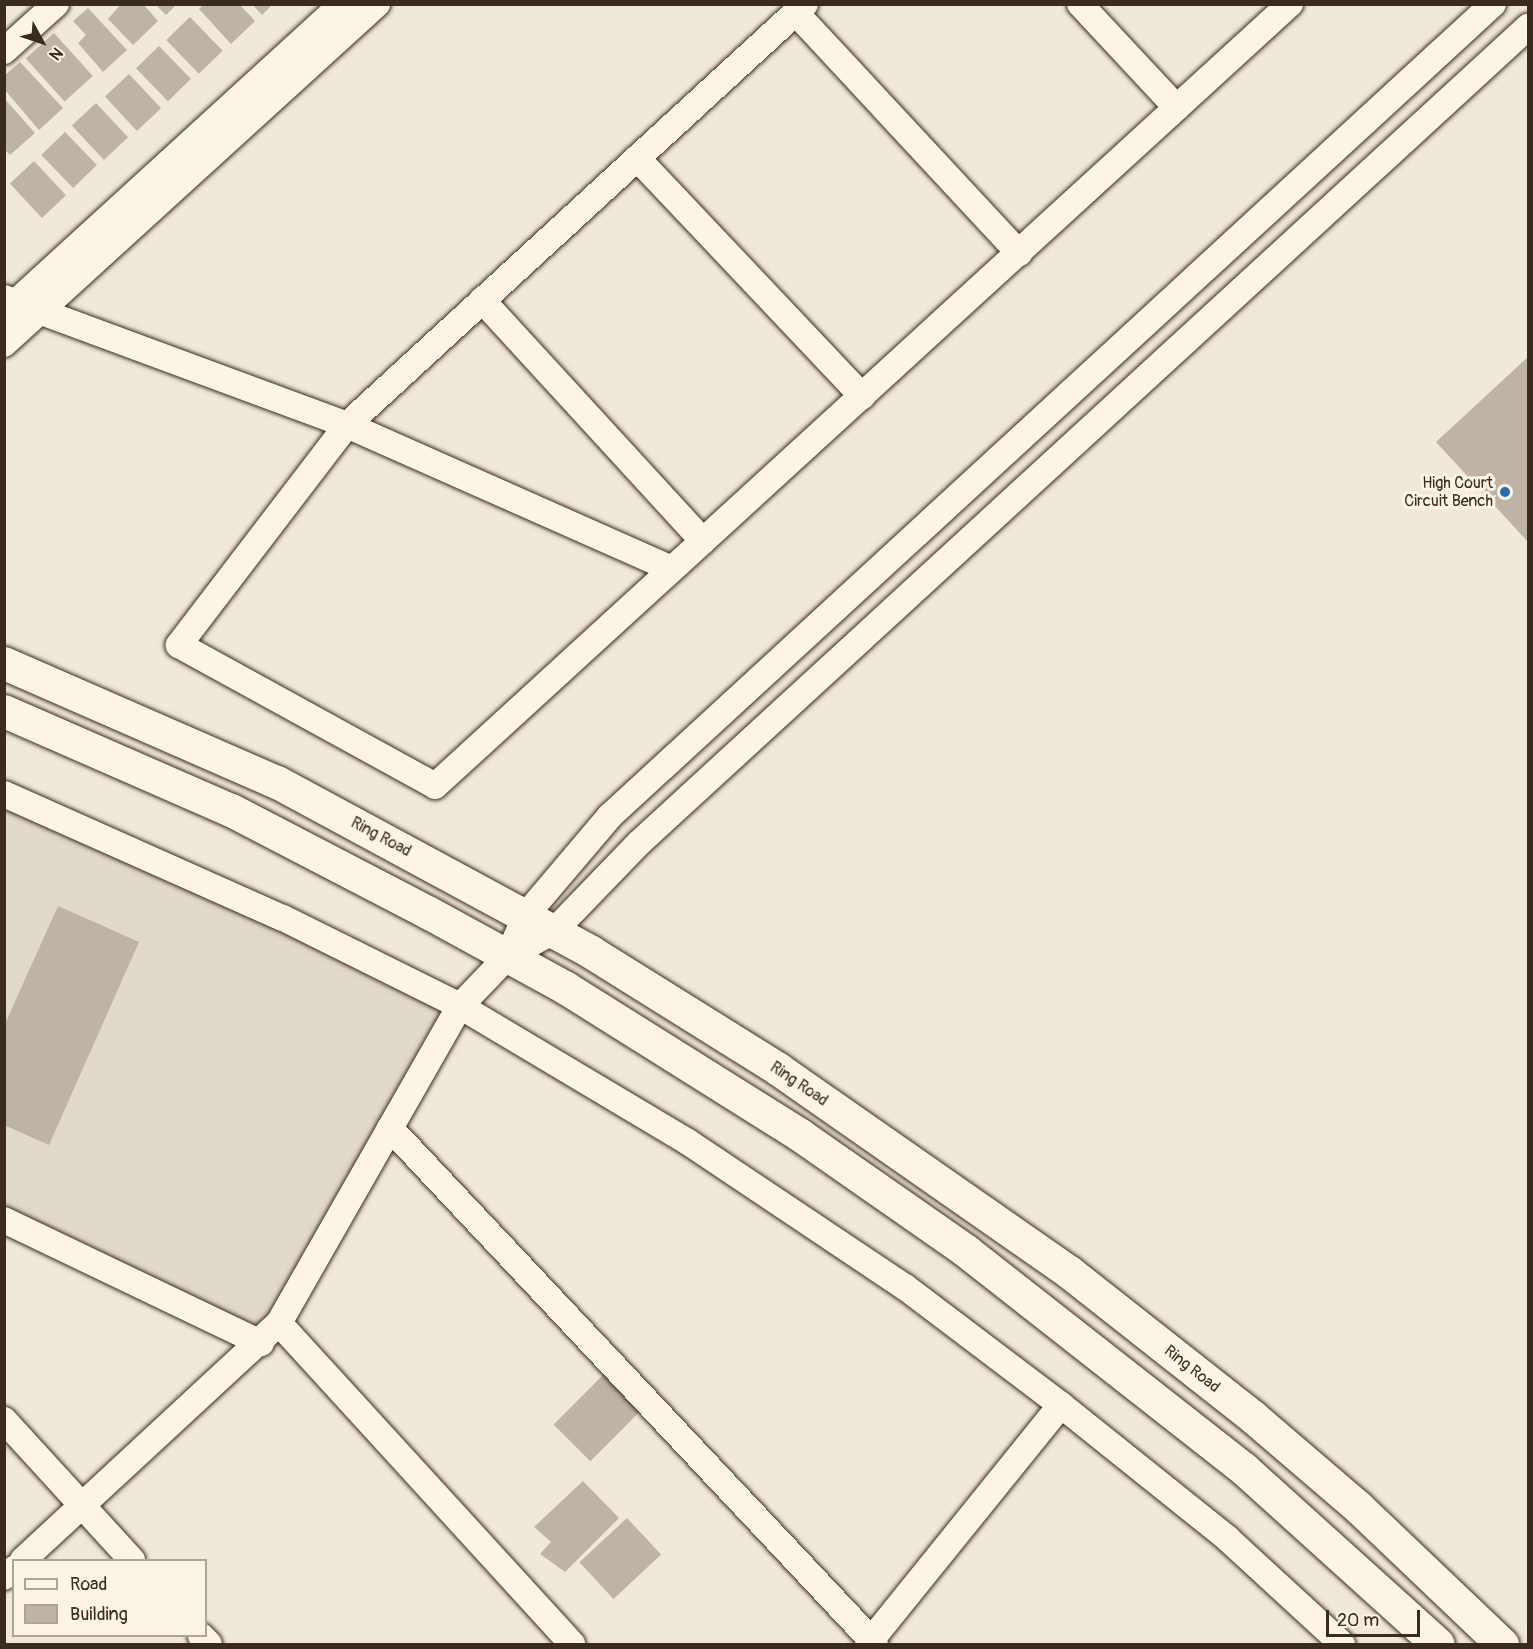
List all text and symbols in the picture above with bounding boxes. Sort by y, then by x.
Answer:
north arrow [12,12,72,72]
text: N [45,43,67,64]
place label: High Court Circuit Bench [1404,473,1493,511]
marker: High Court Circuit Bench [1498,485,1512,499]
street label: Ring Road [348,813,414,861]
street label: Ring Road [766,1058,832,1110]
street label: Ring Road [1160,1341,1224,1397]
legend [12,1559,207,1637]
text: Road [70,1573,107,1596]
scale bar [1329,1598,1424,1636]
text: Building [70,1603,128,1626]
text: 20 m [1337,1609,1379,1632]

